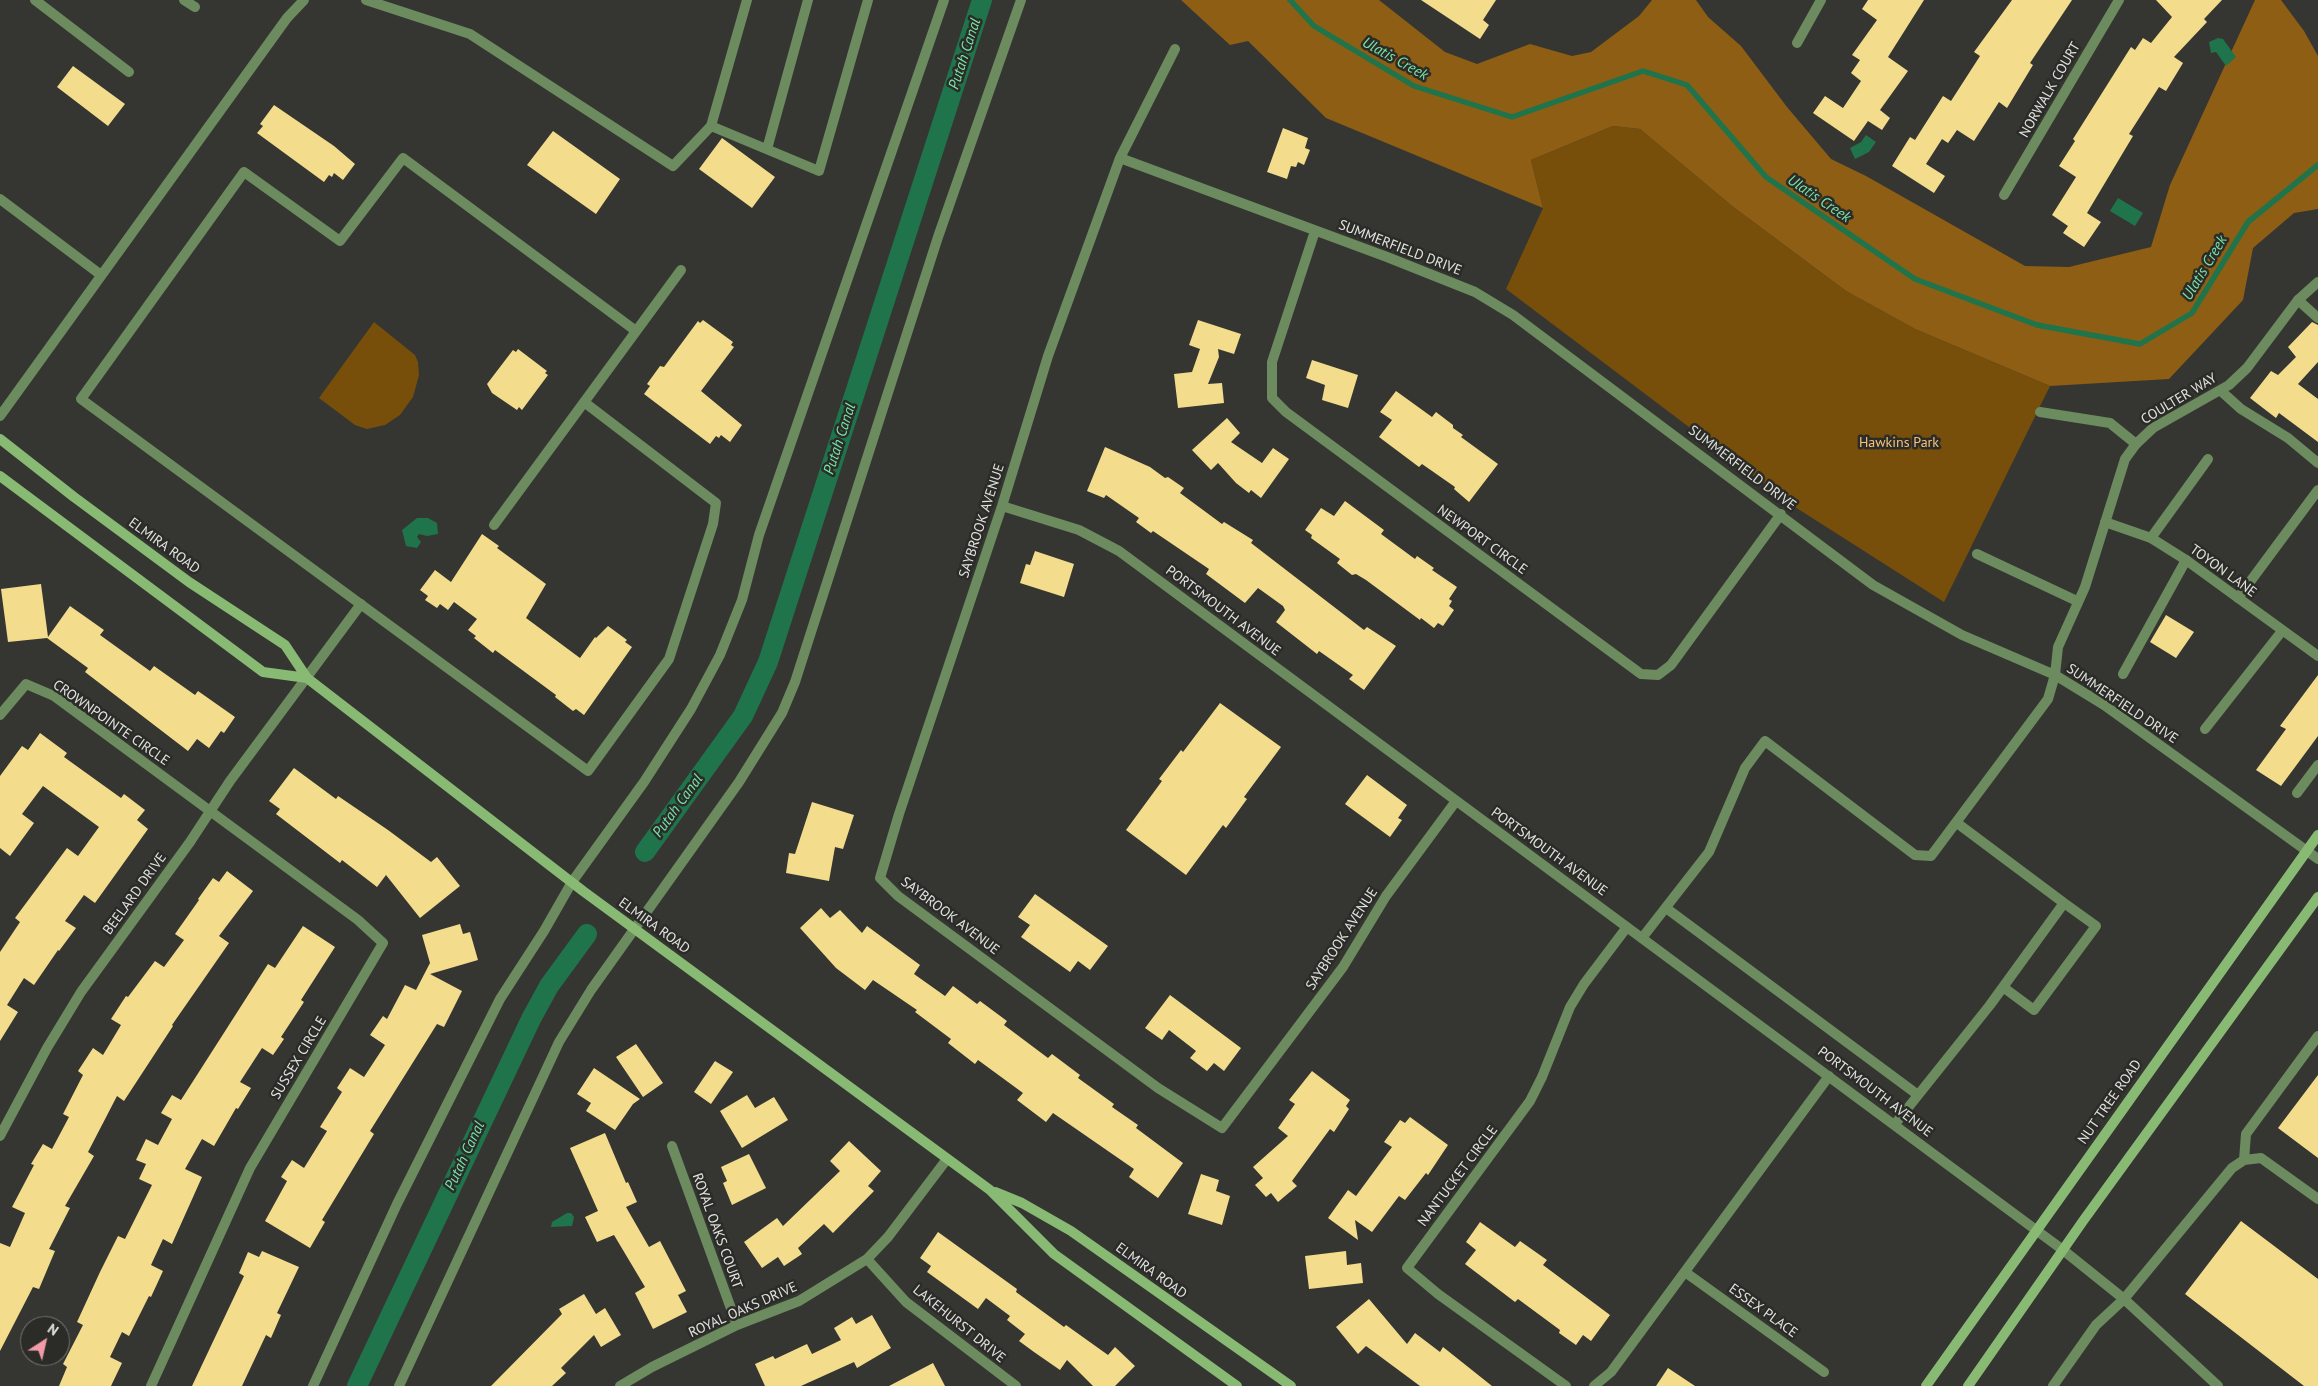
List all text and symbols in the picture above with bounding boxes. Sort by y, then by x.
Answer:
water label: Putah Canal [945,16,985,92]
water label: Ulatis Creek [1359,34,1431,84]
street label: NORWALK COURT [2016,39,2084,141]
water label: Ulatis Creek [1784,171,1854,227]
street label: SUMMERFIELD DRIVE [1336,217,1464,279]
water label: Ulatis Creek [2179,232,2231,304]
street label: COULTER WAY [2138,370,2220,428]
water label: Putah Canal [820,401,860,477]
street label: SUMMERFIELD DRIVE [1685,422,1799,514]
park label: Hawkins Park [1859,435,1939,451]
street label: SAYBROOK AVENUE [956,462,1008,580]
street label: NEWPORT CIRCLE [1434,502,1530,578]
street label: ELMIRA ROAD [125,514,203,578]
street label: TOYON LANE [2186,541,2260,601]
street label: PORTSMOUTH AVENUE [1162,562,1284,660]
street label: SUMMERFIELD DRIVE [2063,661,2181,747]
street label: CROWNPOINTE CIRCLE [50,676,172,770]
water label: Putah Canal [649,771,707,841]
street label: PORTSMOUTH AVENUE [1488,804,1610,900]
street label: BEELARD DRIVE [100,850,170,938]
street label: SAYBROOK AVENUE [897,874,1003,958]
street label: SAYBROOK AVENUE [1303,885,1381,993]
street label: ELMIRA ROAD [615,894,693,958]
street label: SUSSEX CIRCLE [268,1013,330,1103]
street label: PORTSMOUTH AVENUE [1814,1043,1936,1141]
street label: NUT TREE ROAD [2075,1057,2145,1147]
water label: Putah Canal [441,1119,489,1193]
street label: NANTUCKET CIRCLE [1415,1122,1501,1230]
street label: ROYAL OAKS COURT [688,1171,746,1291]
street label: ELMIRA ROAD [1112,1239,1190,1303]
street label: ROYAL OAKS DRIVE [686,1279,800,1341]
street label: ESSEX PLACE [1725,1280,1801,1342]
street label: LAKEHURST DRIVE [909,1281,1009,1367]
north arrow [20,1316,70,1366]
text: N [44,1320,62,1340]

